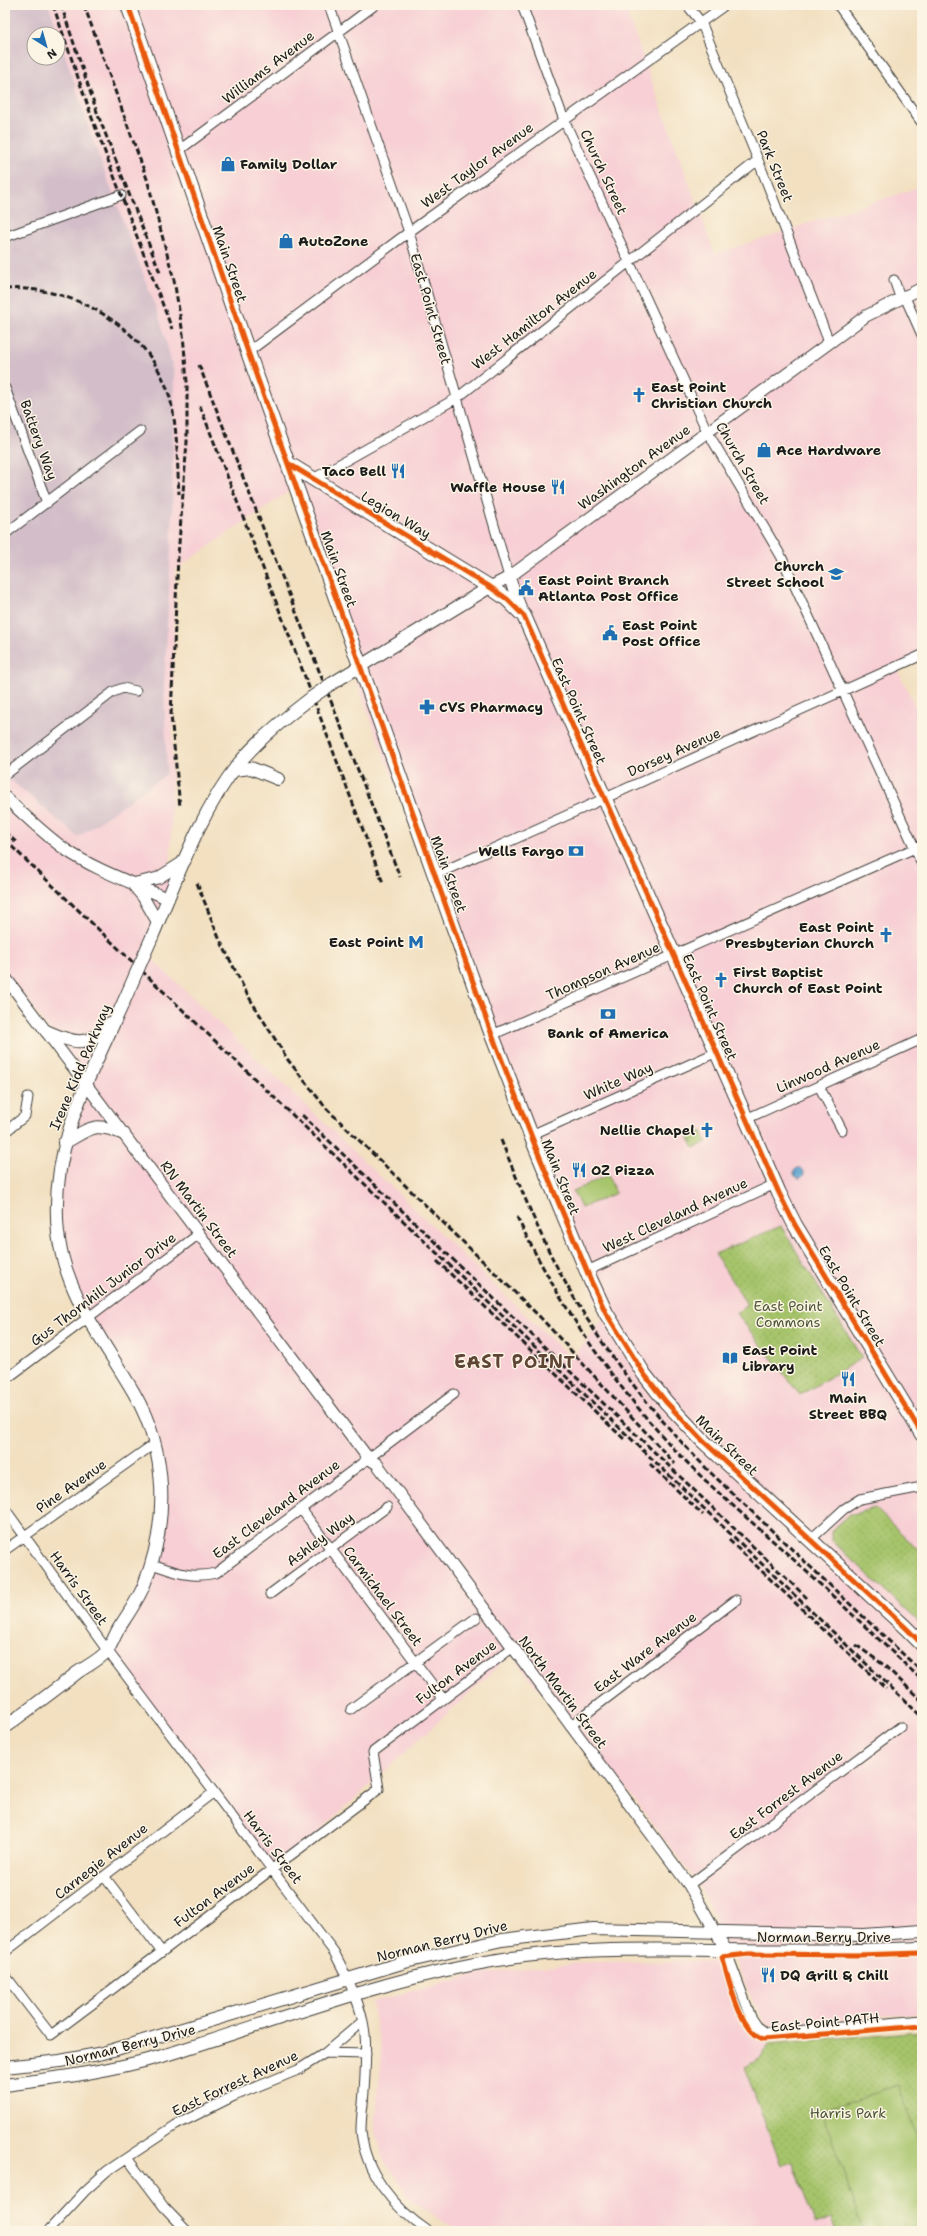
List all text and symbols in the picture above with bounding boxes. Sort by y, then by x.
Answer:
north arrow [26,26,66,66]
street label: Williams Avenue [218,26,318,108]
text: N [43,45,60,62]
street label: West Taylor Avenue [417,118,537,212]
street label: Church Street [576,126,632,218]
street label: Park Street [752,127,798,205]
shop icon: Family Dollar [219,155,237,173]
place label: Family Dollar [240,155,338,173]
street label: Main Street [208,223,252,305]
shop icon: AutoZone [277,232,295,250]
place label: AutoZone [298,232,368,250]
street label: East Point Street [407,251,455,367]
street label: West Hamilton Avenue [468,265,600,373]
place label: East Point Christian Church [651,378,772,412]
church icon: East Point Christian Church [630,386,648,404]
street label: Battery Way [16,397,62,483]
street label: Church Street [712,419,774,507]
street label: Washington Avenue [574,420,694,514]
shop icon: Ace Hardware [755,441,773,459]
place label: Ace Hardware [776,441,881,459]
place label: Taco Bell [322,462,386,480]
restaurant icon: Taco Bell [389,462,407,480]
place label: Waffle House [450,478,546,496]
restaurant icon: Waffle House [549,478,567,496]
street label: Legion Way [358,487,434,543]
street label: Main Street [317,528,361,610]
place label: Church Street School [726,557,824,591]
school or university icon: Church Street School [827,565,845,583]
place label: East Point Branch Atlanta Post Office [538,571,679,605]
public building icon: East Point Branch Atlanta Post Office [517,579,535,597]
place label: East Point Post Office [622,616,701,650]
public building icon: East Point Post Office [601,624,619,642]
street label: East Point Street [547,655,611,767]
pharmacy icon: CVS Pharmacy [418,698,436,716]
place label: CVS Pharmacy [439,698,543,716]
street label: Dorsey Avenue [625,723,723,781]
street label: Main Street [427,833,471,915]
place label: Wells Fargo [478,842,564,860]
bank icon: Wells Fargo [567,842,585,860]
place label: East Point Presbyterian Church [725,918,874,952]
church icon: East Point Presbyterian Church [877,926,895,944]
place label: East Point [329,933,404,951]
metro station icon: East Point [407,933,425,951]
street label: Thompson Avenue [543,938,663,1004]
street label: East Point Street [678,951,742,1063]
place label: First Baptist Church of East Point [733,963,883,997]
church icon: First Baptist Church of East Point [712,971,730,989]
street label: Irene Kidd Parkway [45,1001,115,1133]
bank icon: Bank of America [599,1005,617,1023]
place label: Bank of America [547,1024,669,1042]
street label: Linwood Avenue [773,1035,883,1097]
street label: White Way [581,1058,655,1104]
place label: Nellie Chapel [600,1121,695,1139]
church icon: Nellie Chapel [698,1121,716,1139]
street label: Main Street [538,1136,584,1218]
street label: RN Martin Street [157,1157,241,1261]
restaurant icon: OZ Pizza [570,1161,588,1179]
place label: OZ Pizza [591,1161,655,1179]
street label: West Cleveland Avenue [600,1173,750,1257]
street label: Gus Thornhill Junior Drive [27,1228,180,1350]
street label: East Point Street [815,1242,889,1350]
park label: East Point Commons [753,1297,823,1331]
place label: East Point Library [742,1341,817,1375]
library icon: East Point Library [721,1349,739,1367]
district label: EAST POINT [454,1350,576,1374]
restaurant icon: Main Street BBQ [839,1370,857,1388]
place label: Main Street BBQ [809,1389,887,1423]
street label: Main Street [692,1411,762,1479]
street label: Pine Avenue [32,1455,110,1517]
street label: East Cleveland Avenue [209,1455,343,1563]
street label: Ashley Way [283,1508,357,1570]
street label: Carmichael Street [339,1542,427,1650]
street label: Harris Street [46,1547,112,1629]
street label: East Ware Avenue [590,1607,700,1696]
street label: North Martin Street [515,1632,611,1752]
street label: Fulton Avenue [412,1636,500,1708]
street label: East Forrest Avenue [726,1747,846,1843]
street label: Harris Street [239,1807,307,1887]
street label: Carnegie Avenue [51,1819,151,1903]
street label: Fulton Avenue [170,1859,258,1931]
street label: Norman Berry Drive [375,1916,509,1966]
street label: Norman Berry Drive [757,1928,891,1946]
restaurant icon: DQ Grill & Chill [759,1966,777,1984]
place label: DQ Grill & Chill [780,1966,889,1984]
street label: East Point PATH [770,2008,880,2036]
street label: Norman Berry Drive [63,2020,197,2070]
street label: East Forrest Avenue [169,2046,301,2120]
park label: Harris Park [810,2104,886,2122]

